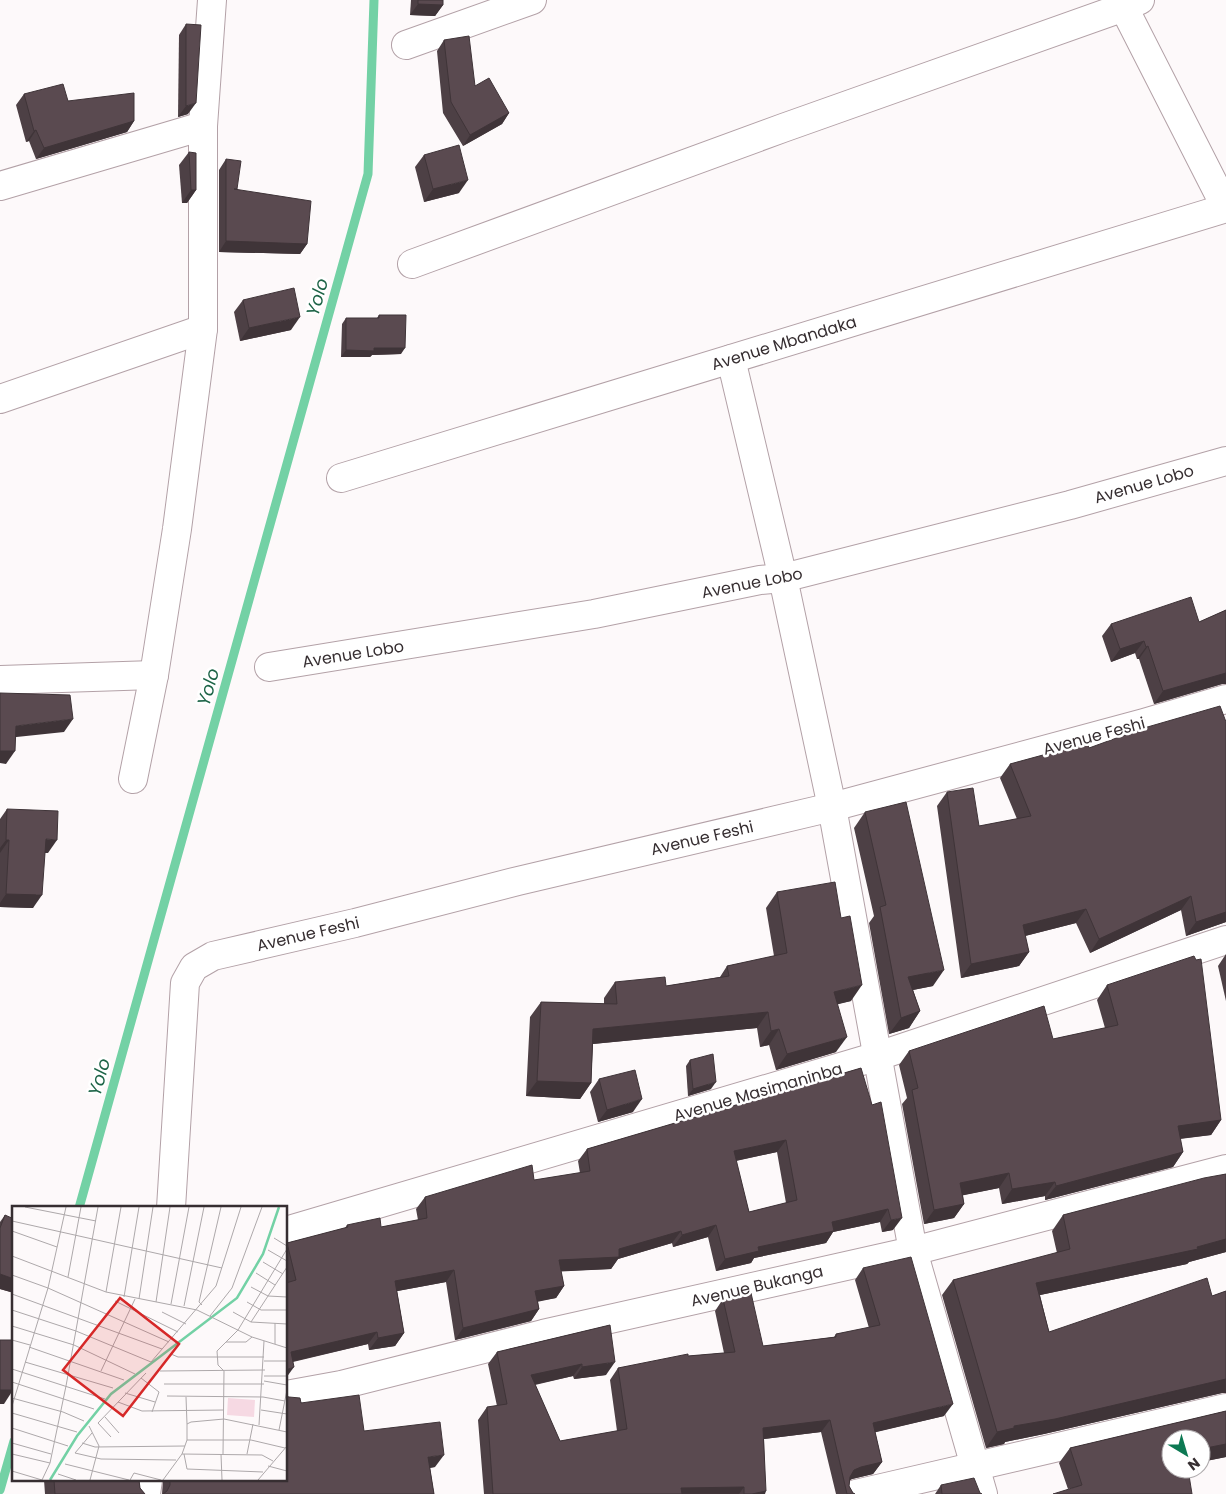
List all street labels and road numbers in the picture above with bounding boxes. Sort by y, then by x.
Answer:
street label: Avenue Mbandaka [709,310,859,376]
street label: Avenue Lobo [1092,459,1196,509]
street label: Avenue Lobo [699,562,805,604]
street label: Avenue Lobo [301,635,405,673]
street label: Avenue Feshi [1040,711,1148,761]
street label: Avenue Feshi [648,815,756,861]
street label: Avenue Feshi [254,911,362,957]
street label: Avenue Masimaninba [671,1057,845,1127]
street label: Avenue Bukanga [688,1260,826,1312]

